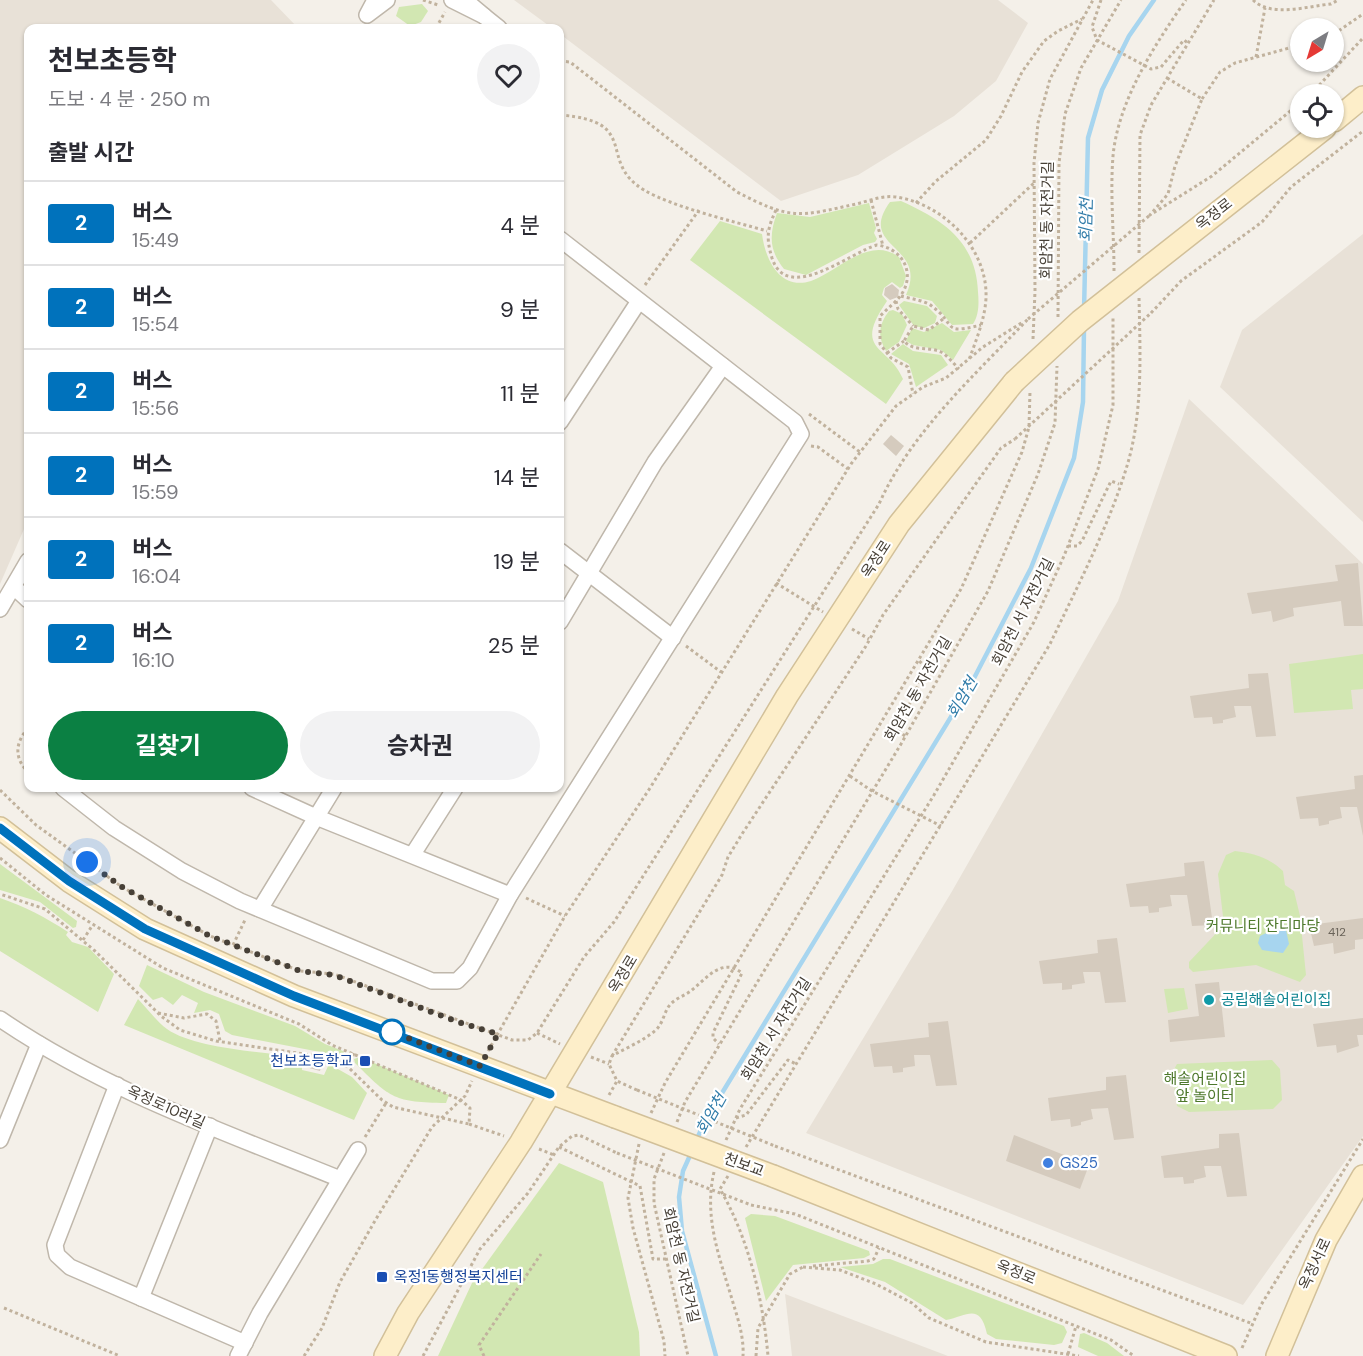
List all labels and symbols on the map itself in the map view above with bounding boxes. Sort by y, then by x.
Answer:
north arrow [1290,18,1344,72]
street label: 회암천 동 자전거길 [1036,161,1058,279]
street label: 옥정로 [1192,193,1236,235]
water label: 회암천 [1075,195,1097,242]
street label: 옥정로 [856,536,896,582]
street label: 회암천 서 자전거길 [987,555,1059,669]
street label: 회암천 동 자전거길 [880,633,956,745]
water label: 회암천 [942,672,983,722]
your location [72,847,102,877]
park label: 커뮤니티 잔디마당 [1206,916,1320,936]
house number: 412 [1328,924,1346,940]
street label: 옥정로 [604,951,642,997]
street label: 회암천 서 자전거길 [736,974,816,1084]
place label: 공립해솔어린이집 [1221,990,1331,1010]
marker: 공립해솔어린이집 [1202,993,1216,1007]
unlabelled marker [379,1019,405,1045]
place label: 천보초등학교 [270,1051,353,1071]
marker: 천보초등학교 [358,1054,372,1068]
park label: 해솔어린이집 앞 놀이터 [1164,1069,1246,1106]
street label: 옥정로10라길 [124,1081,208,1133]
water label: 회암천 [691,1088,732,1138]
street label: 천보교 [721,1149,767,1181]
place label: GS25 [1060,1153,1098,1173]
marker: GS25 [1041,1156,1055,1170]
street label: 회암천 동 자전거길 [658,1205,704,1325]
street label: 옥정서로 [1294,1235,1336,1293]
street label: 옥정로 [993,1255,1039,1289]
place label: 옥정1동행정복지센터 [394,1267,523,1287]
marker: 옥정1동행정복지센터 [375,1270,389,1284]

